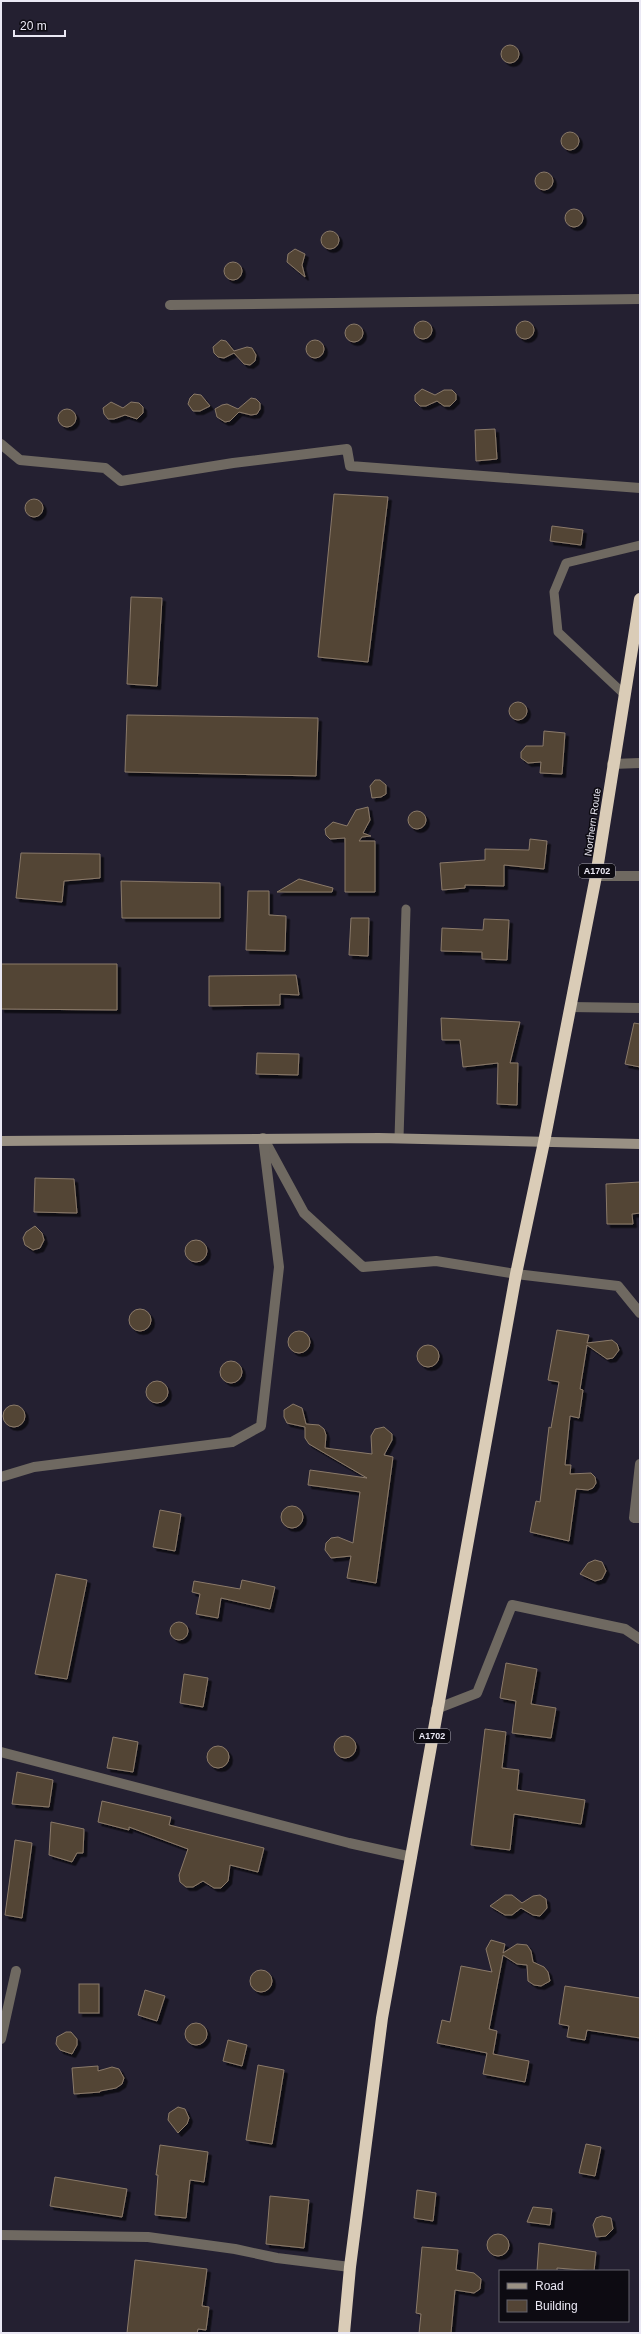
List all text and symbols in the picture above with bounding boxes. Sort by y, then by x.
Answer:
scale bar [14,12,65,38]
text: 20 m [20,19,47,33]
street label: Northern Route [582,787,603,857]
road number: A1702 [579,864,615,878]
road number: A1702 [414,1729,450,1743]
legend [499,2270,629,2322]
text: Road [535,2279,564,2293]
text: Building [535,2299,578,2313]

